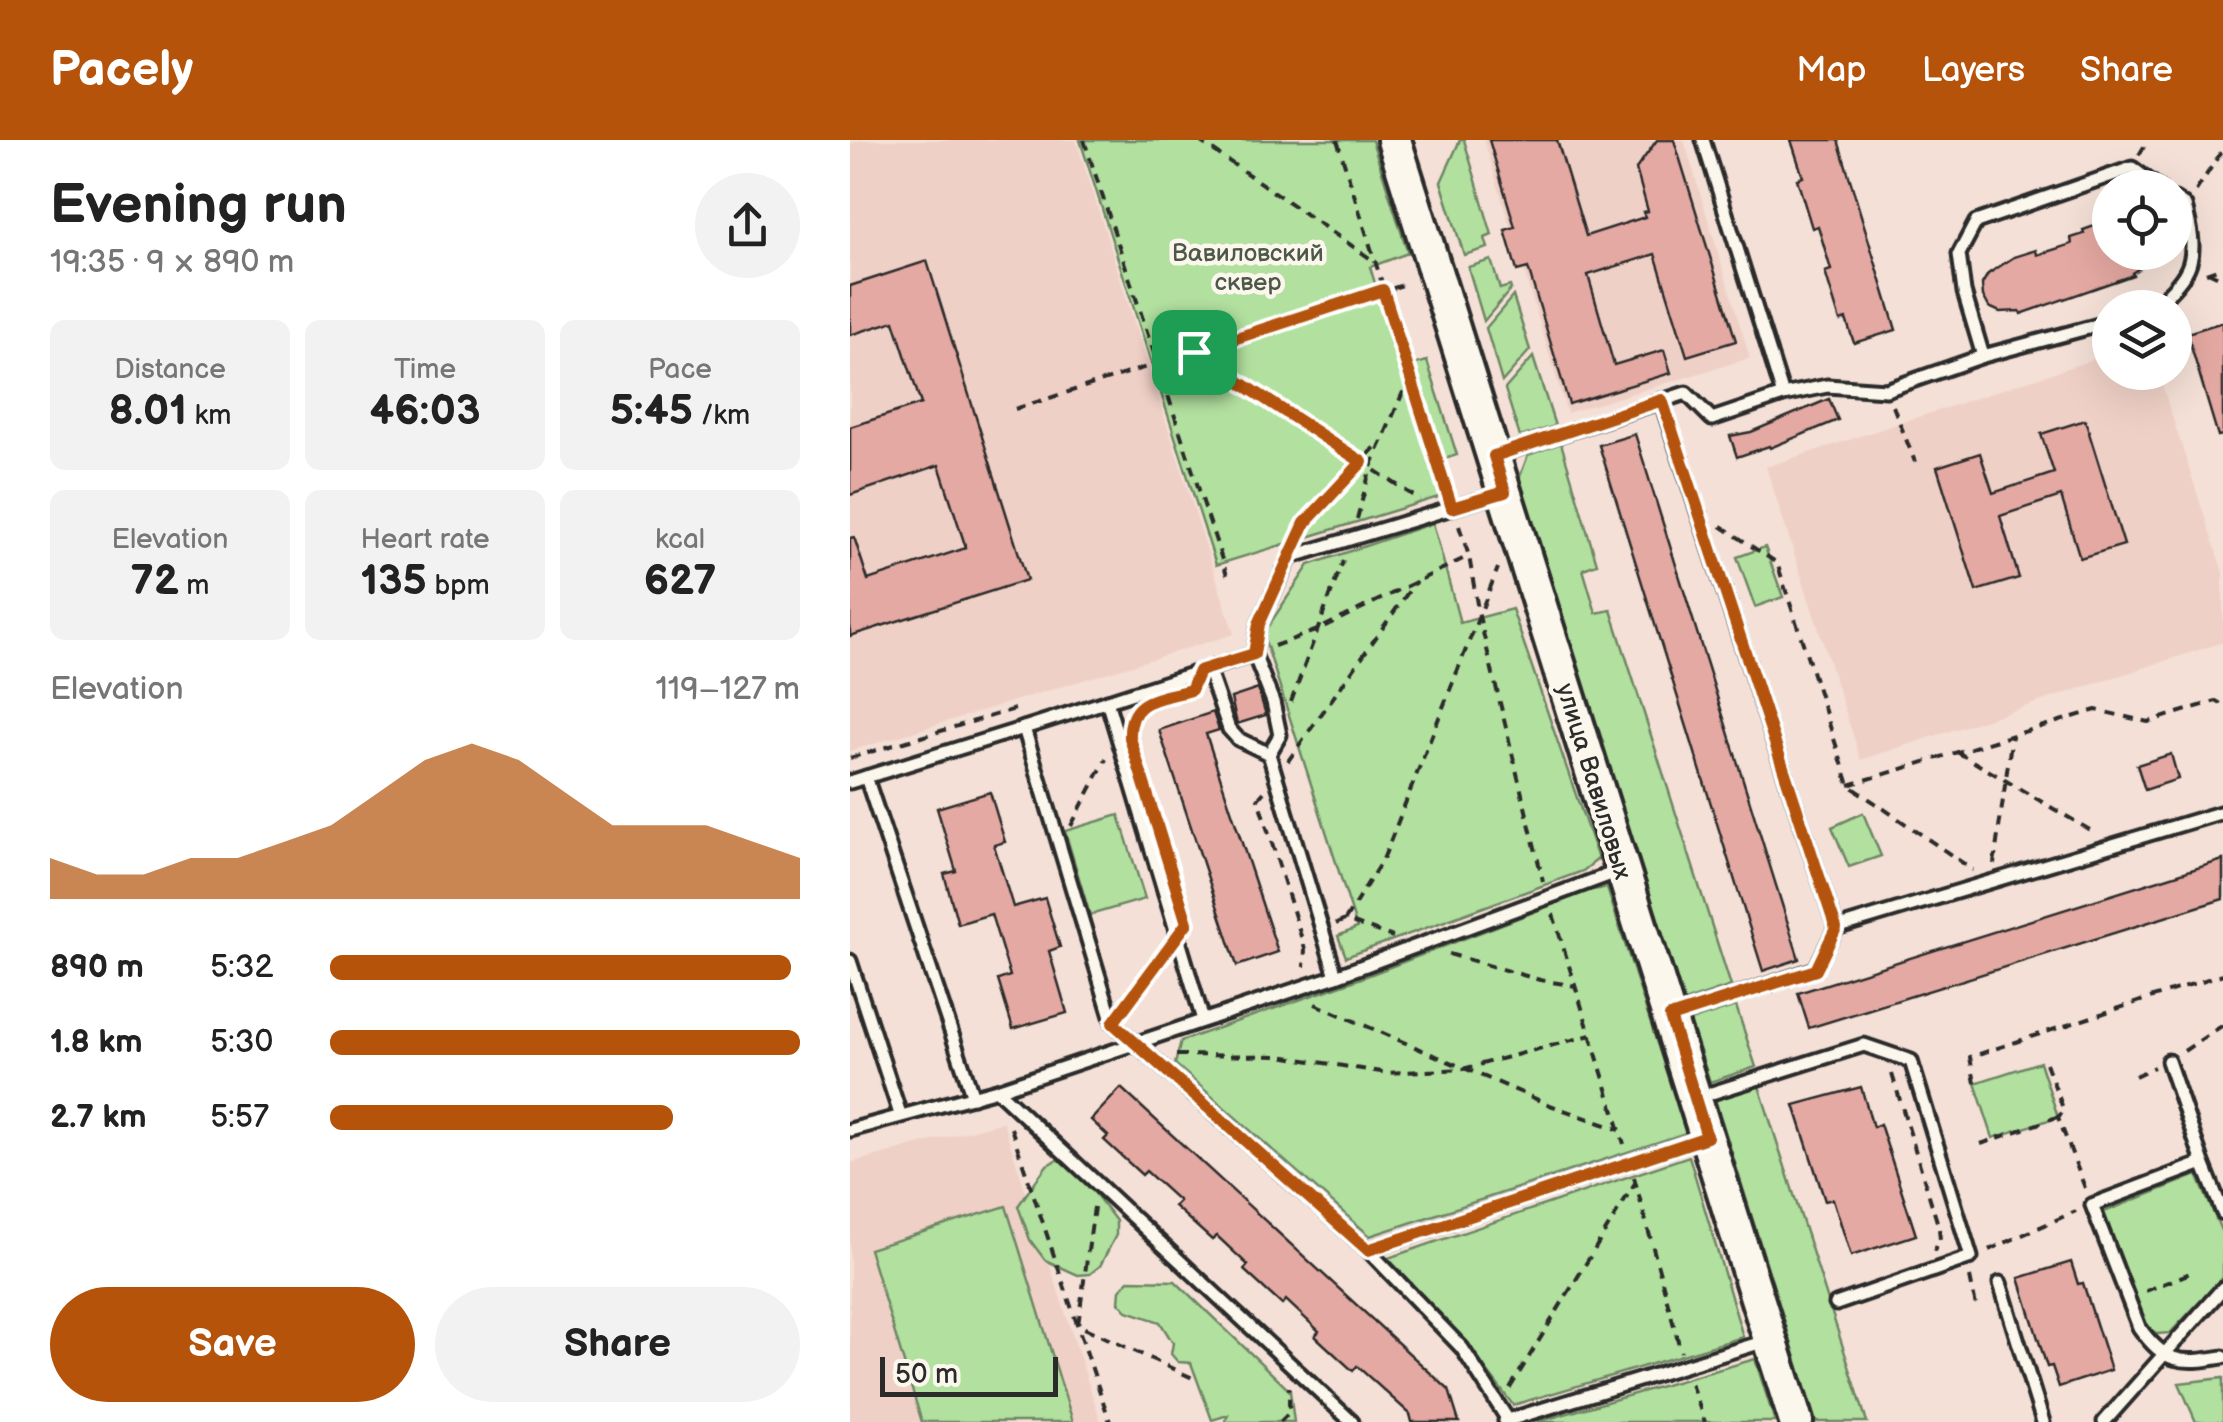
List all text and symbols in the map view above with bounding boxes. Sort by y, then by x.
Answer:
text: Pacely [50,42,193,99]
text: Map [1796,49,1867,92]
text: Layers [1922,49,2025,92]
text: Share [2080,49,2173,92]
map controls [2092,170,2192,390]
button: locate [2092,170,2192,270]
text: Evening run [50,172,347,239]
button: share [695,173,800,278]
park label: Вавиловский сквер [1172,238,1324,298]
text: 19:35 · 9 × 890 m [50,243,294,282]
button: layers [2092,290,2192,390]
pin [1152,310,1237,395]
icon: arrive [1167,325,1222,380]
text: Distance [114,353,226,386]
text: Time [394,353,456,386]
text: Pace [648,353,712,386]
text: 8.01 [109,386,187,437]
text: 46:03 [370,386,480,437]
text: 5:45 [610,386,693,437]
text: km [187,399,231,432]
text: /km [693,399,750,432]
text: Elevation [112,523,228,556]
text: Heart rate [360,523,490,556]
text: kcal [655,523,705,556]
text: 72 [130,556,179,607]
text: 135 [360,556,427,607]
text: 627 [644,556,716,607]
text: m [179,569,210,602]
text: bpm [427,569,490,602]
text: Elevation [50,670,183,709]
text: 119–127 m [655,670,800,709]
street label: улица Вавиловых [1549,680,1638,883]
text: 890 m [50,948,144,987]
text: 5:32 [210,948,273,987]
text: 1.8 km [50,1023,142,1062]
text: 5:30 [210,1023,273,1062]
text: 2.7 km [50,1098,147,1137]
text: 5:57 [210,1098,269,1137]
button: Save [50,1287,415,1402]
button: Share [435,1287,800,1402]
scale bar [880,1352,1058,1396]
text: 50 m [895,1358,958,1391]

